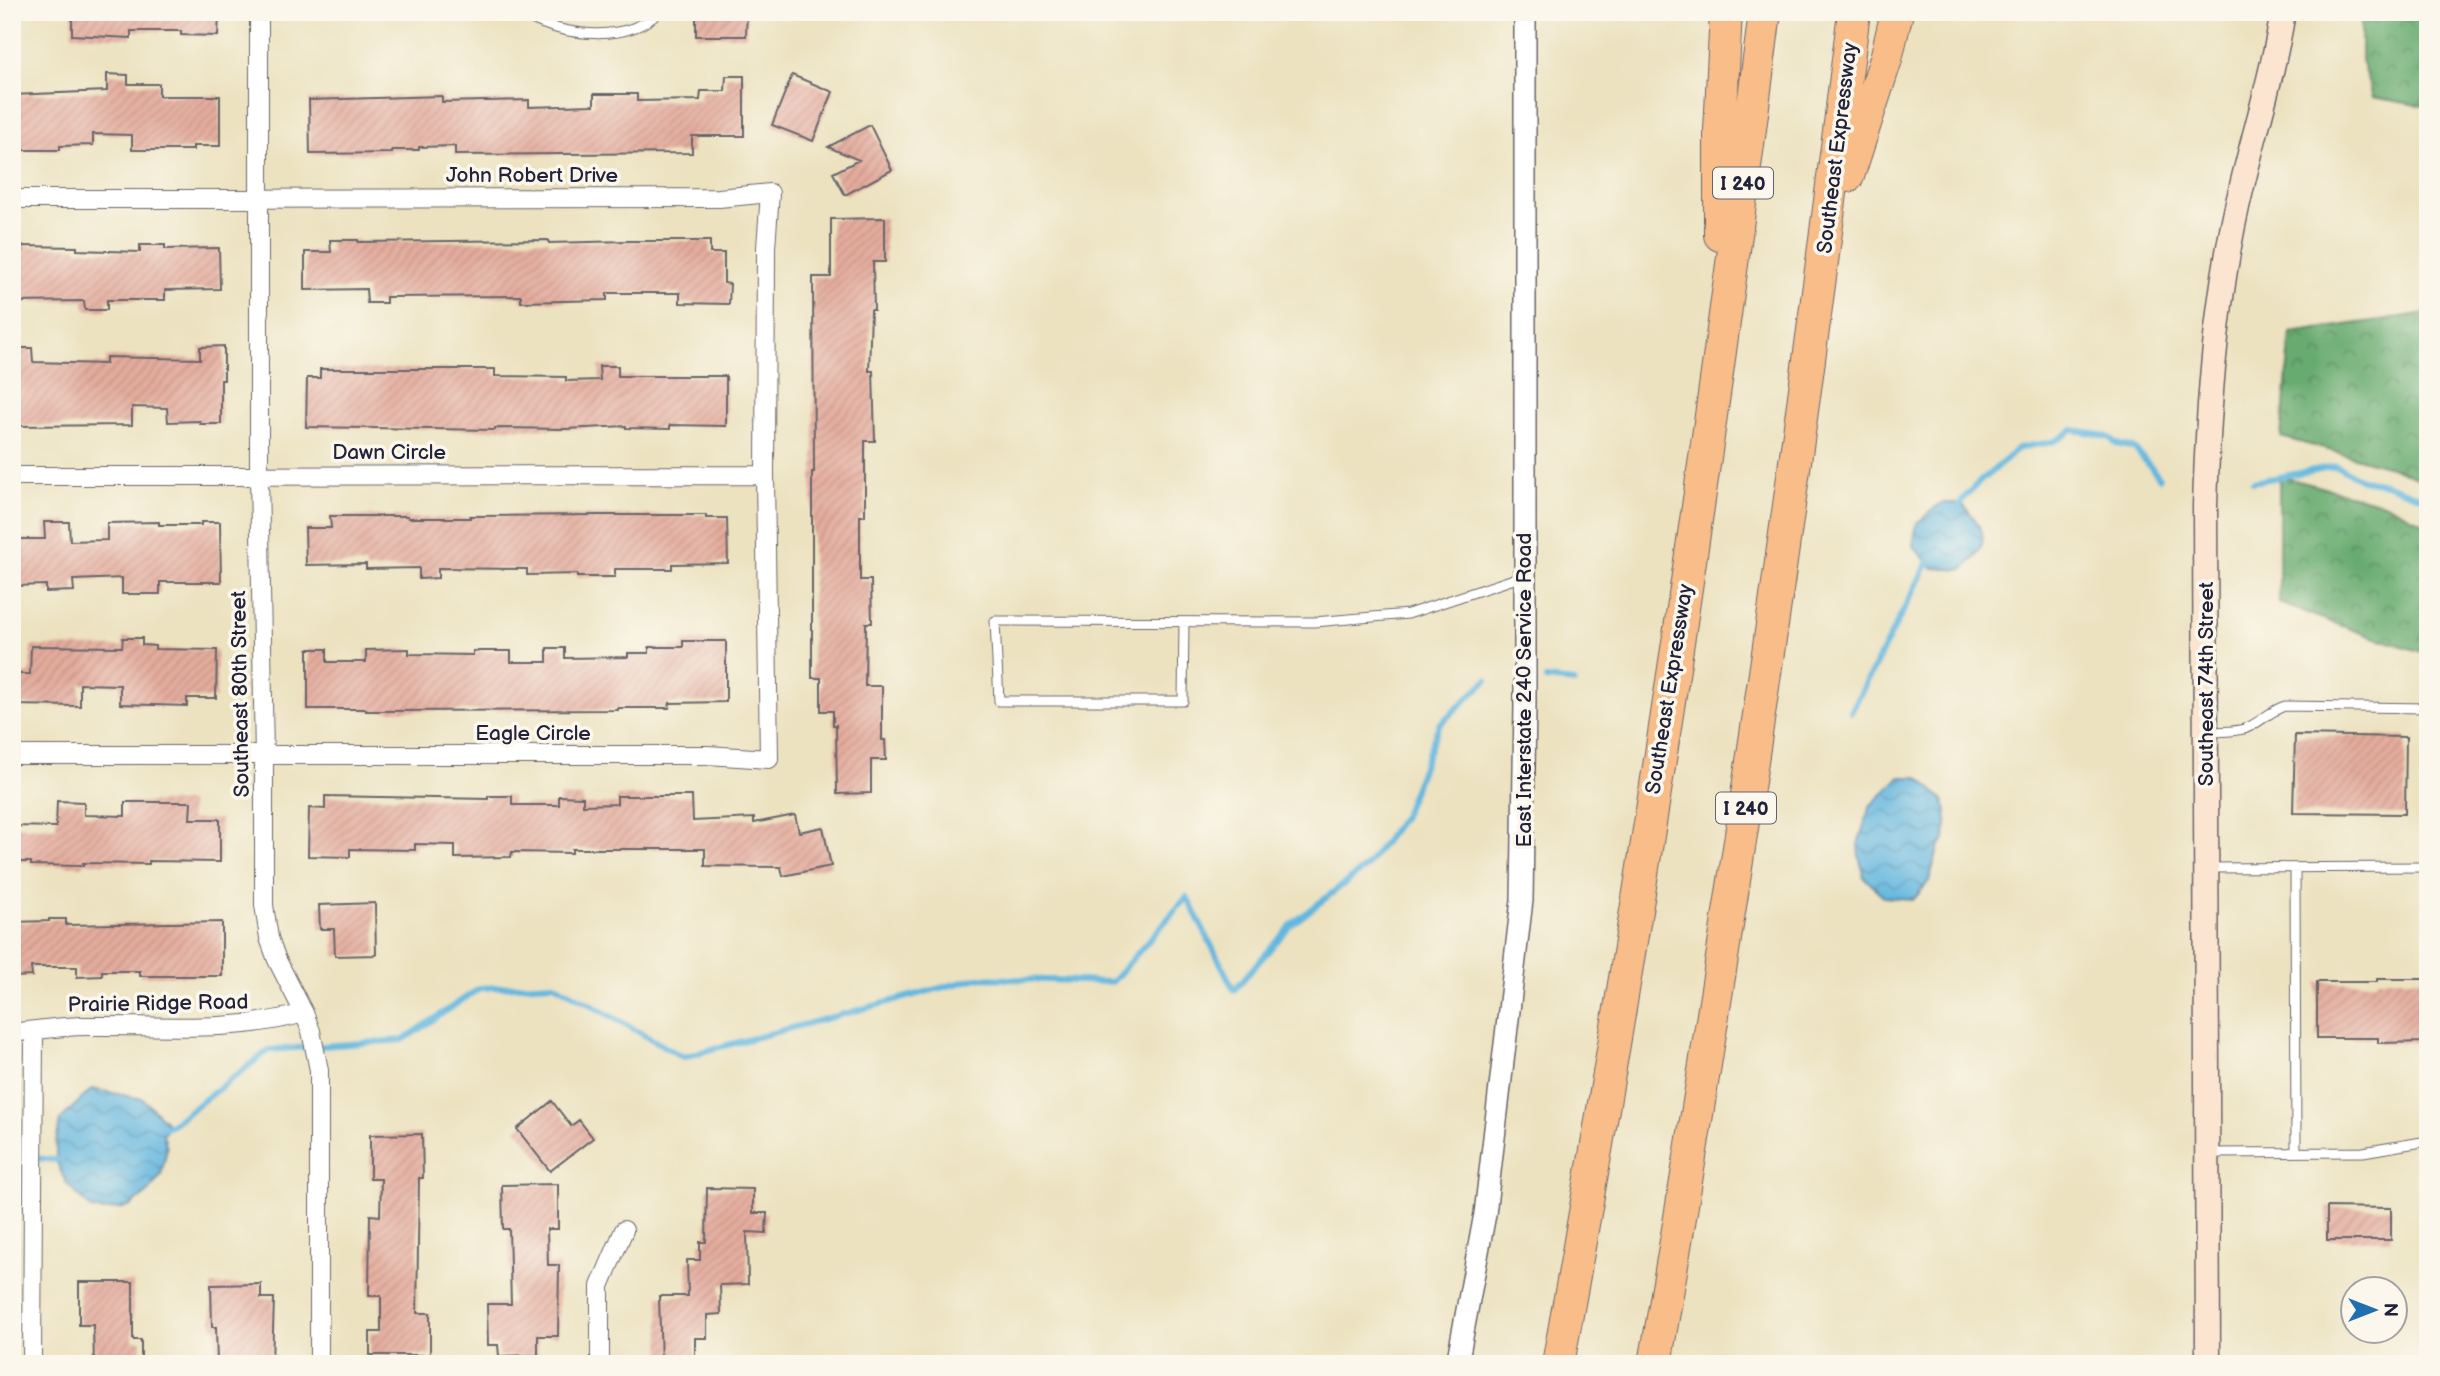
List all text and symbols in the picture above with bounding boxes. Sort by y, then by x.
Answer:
street label: Southeast Expressway [1812,41,1863,255]
street label: John Robert Drive [446,163,618,188]
road number: I 240 [1713,168,1773,198]
street label: Dawn Circle [332,440,446,465]
street label: East Interstate 240 Service Road [1512,533,1537,847]
street label: Southeast 74th Street [2194,581,2219,786]
street label: Southeast Expressway [1641,582,1699,796]
street label: Southeast 80th Street [226,590,255,797]
street label: Eagle Circle [475,721,591,746]
road number: I 240 [1716,792,1776,824]
street label: Prairie Ridge Road [67,989,249,1018]
north arrow [2338,1274,2408,1344]
text: N [2378,1303,2401,1317]

